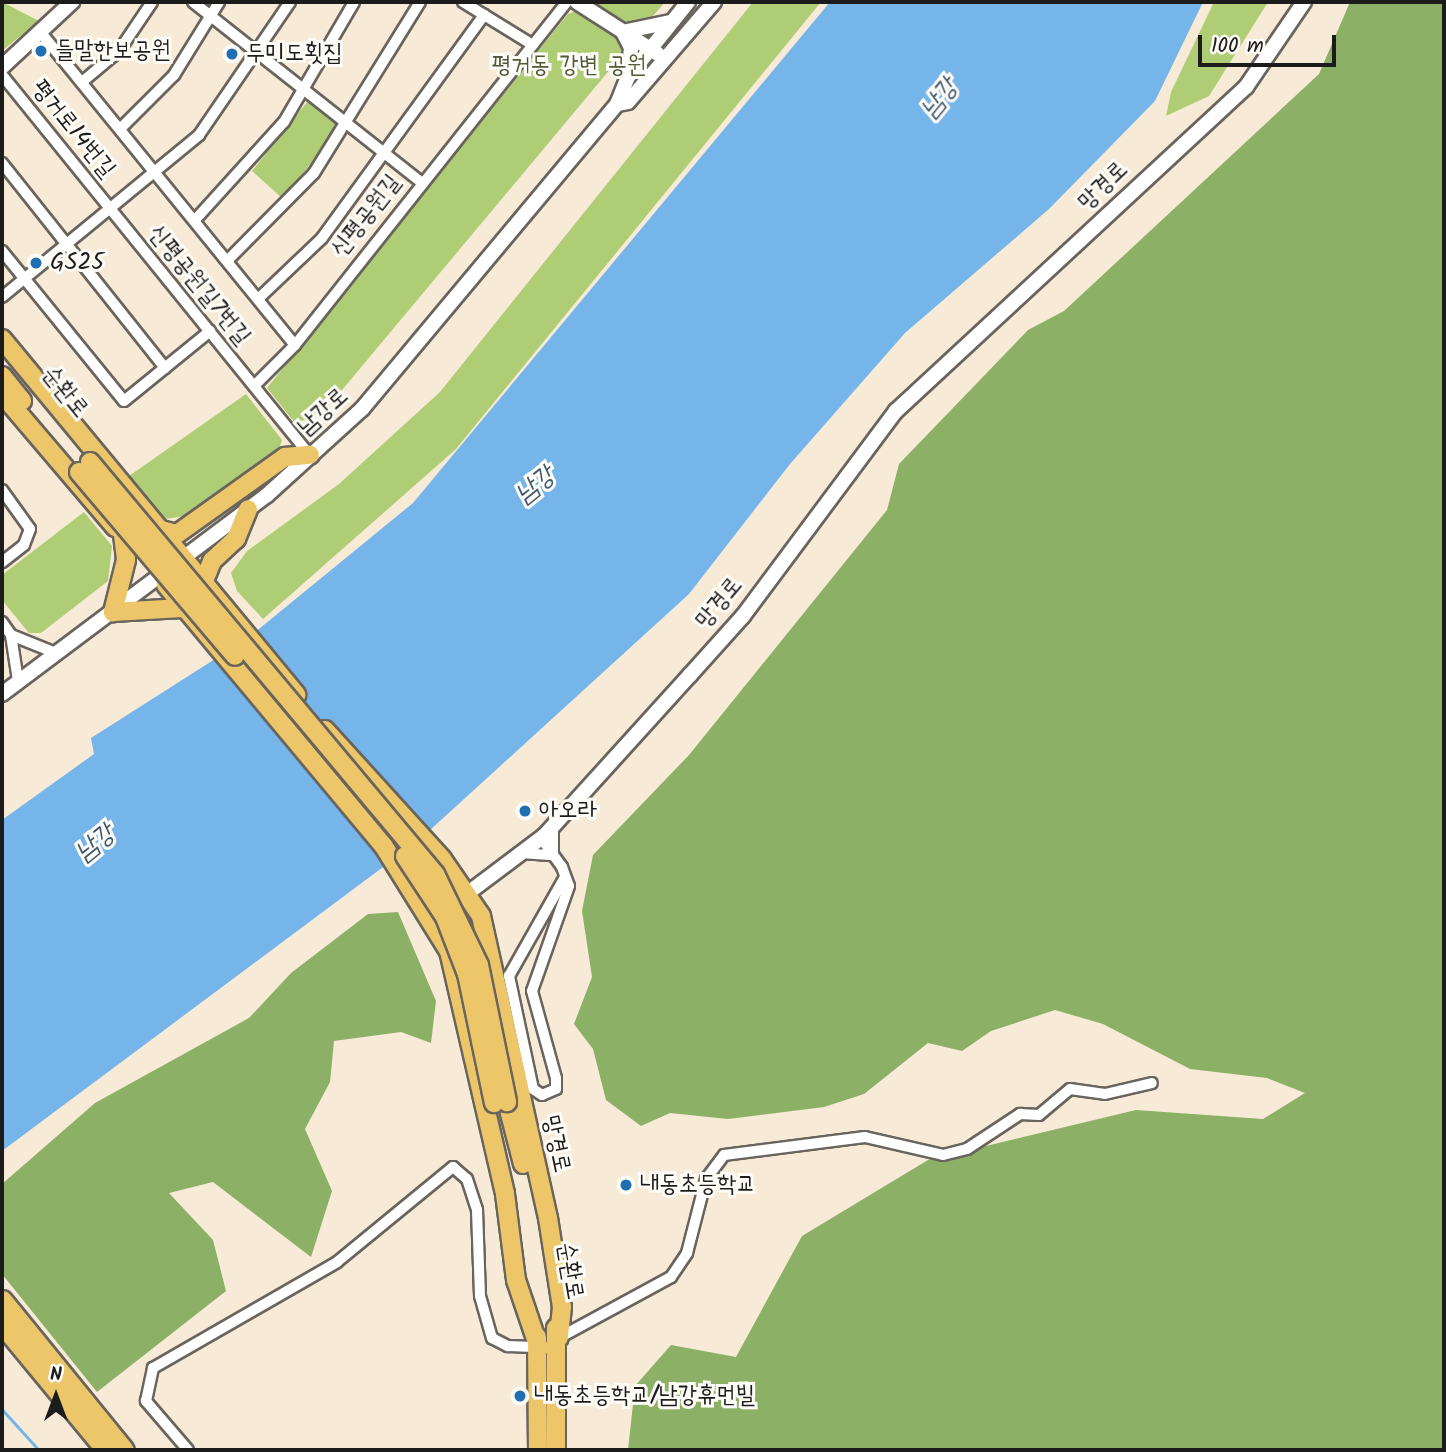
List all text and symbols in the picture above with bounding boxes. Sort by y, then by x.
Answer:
scale bar [1201,21,1339,65]
text: 100 m [1211,30,1264,63]
place label: 들말한보공원 [55,37,171,65]
place label: 두미도횟집 [246,40,343,68]
marker: 들말한보공원 [33,43,49,59]
marker: 두미도횟집 [224,46,240,62]
park label: 평거동 강변 공원 [492,52,646,80]
water label: 남강 [915,73,965,125]
street label: 평거로14번길 [25,74,121,184]
street label: 망경로 [1072,156,1134,216]
street label: 신평공원길 [325,169,407,263]
street label: 신평공원길7번길 [142,219,256,351]
place label: GS25 [50,249,104,277]
marker: GS25 [28,255,44,271]
street label: 순환로 [36,360,94,424]
street label: 남강로 [292,382,354,442]
water label: 남강 [510,461,562,511]
street label: 망경로 [689,572,749,634]
place label: 아오라 [539,797,597,825]
marker: 아오라 [517,803,533,819]
water label: 남강 [70,819,122,869]
street label: 망경로 [536,1113,576,1175]
place label: 내동초등학교 [640,1171,756,1199]
marker: 내동초등학교 [618,1177,634,1193]
street label: 순환로 [551,1240,589,1302]
text: N [50,1360,62,1390]
north arrow [21,1361,91,1431]
place label: 내동초등학교/남강휴먼빌 [534,1382,755,1410]
marker: 내동초등학교/남강휴먼빌 [512,1388,528,1404]

